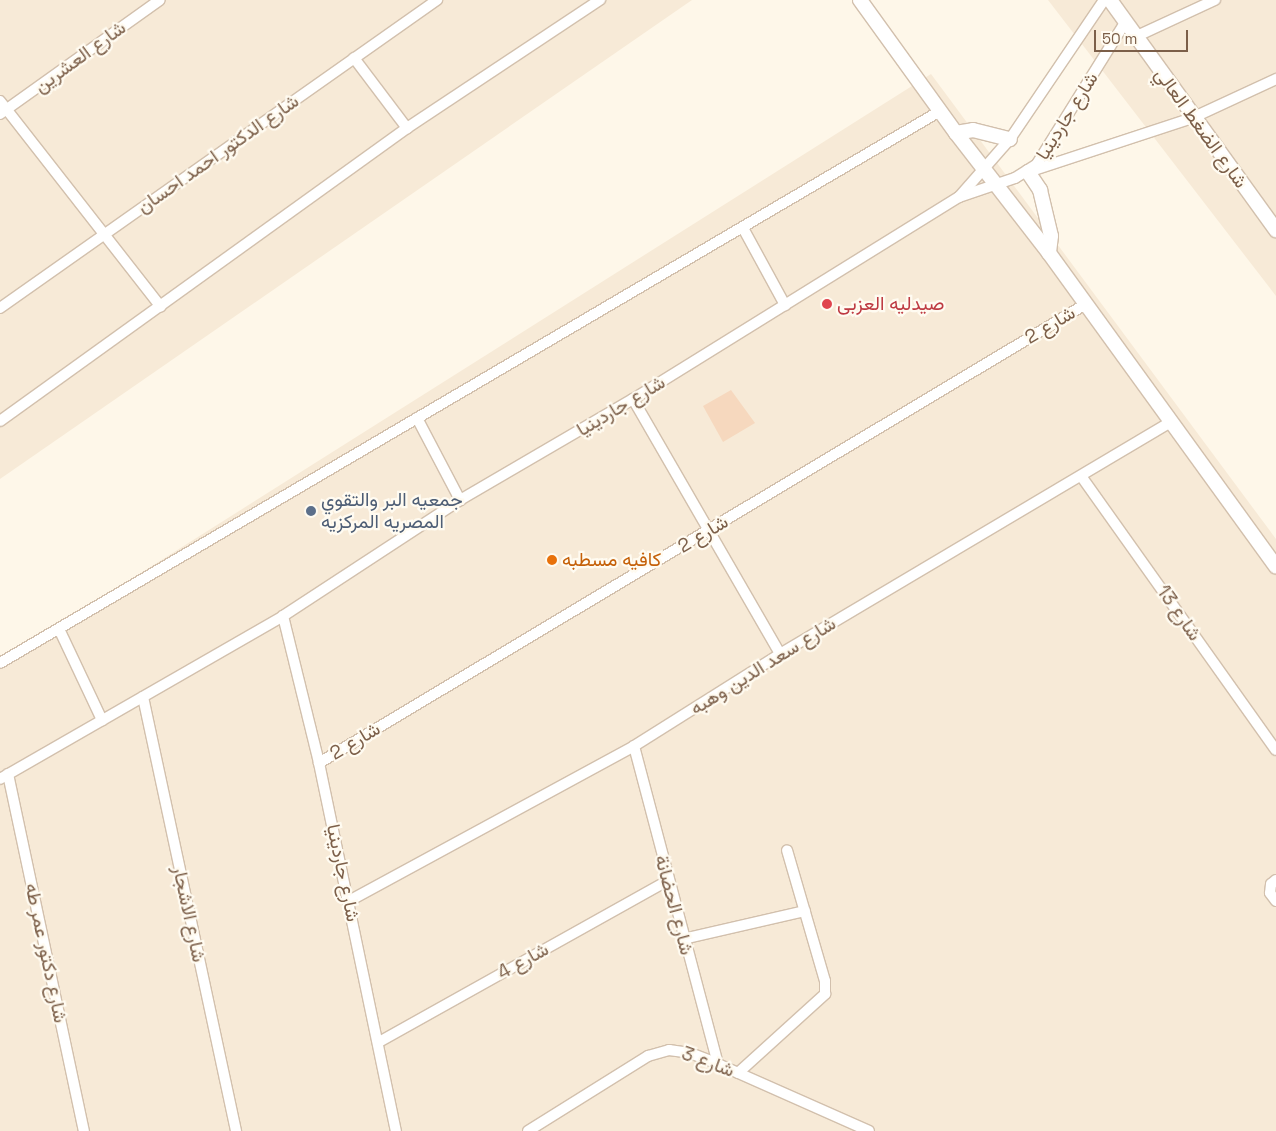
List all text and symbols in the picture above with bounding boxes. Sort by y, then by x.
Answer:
street label: شارع العشرين [30,16,130,98]
scale bar [1096,20,1190,52]
text: 50 m [1102,29,1137,48]
street label: شارع الضغط العالي [1150,63,1252,193]
street label: شارع جاردينيا [1031,68,1103,164]
street label: شارع الدكتور احمد احسان [133,90,303,218]
place label: صيدليه العزبى [837,293,944,315]
marker: صيدليه العزبى [821,298,833,310]
street label: شارع 2 [1021,301,1079,349]
street label: شارع جاردينيا [573,371,669,441]
place label: جمعيه البر والتقوي المصريه المركزيه [321,489,463,533]
marker: جمعيه البر والتقوي المصريه المركزيه [305,505,317,517]
street label: شارع 2 [674,510,732,558]
place label: كافيه مسطبه [562,549,661,571]
marker: كافيه مسطبه [546,554,558,566]
street label: شارع 13 [1152,581,1206,645]
street label: شارع سعد الدين وهبه [686,612,840,720]
street label: شارع 2 [326,717,384,765]
street label: شارع جاردينيا [322,822,364,924]
street label: شارع الحضانة [650,853,698,957]
street label: شارع الاشجار [168,864,210,964]
street label: شارع دكتور عمر طه [20,881,72,1025]
street label: شارع 4 [493,938,553,984]
street label: شارع 3 [678,1042,738,1082]

